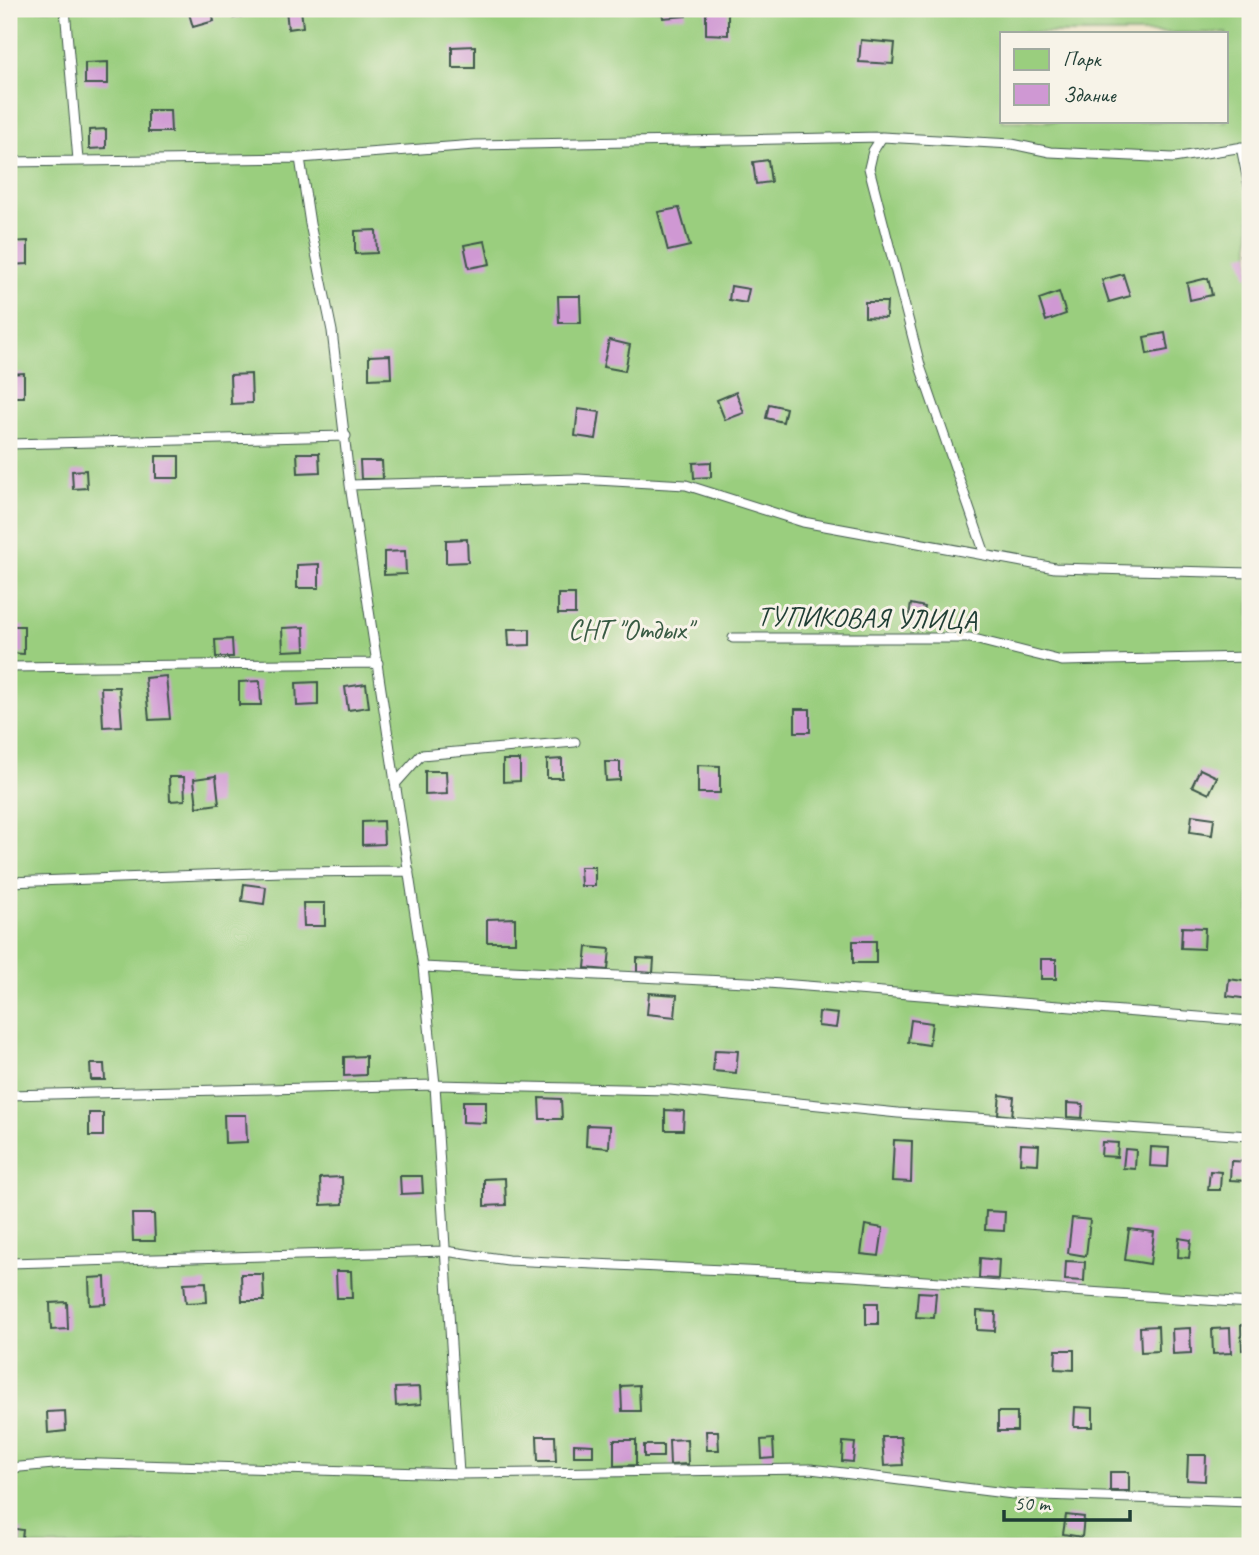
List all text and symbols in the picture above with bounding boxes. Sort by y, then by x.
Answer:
legend [1000,32,1228,122]
text: Парк [1063,46,1103,72]
text: Здание [1063,82,1117,108]
street label: ТУПИКОВАЯ УЛИЦА [757,598,978,637]
park label: СНТ "Отдых" [568,612,697,647]
scale bar [1004,1478,1130,1522]
text: 50 m [1014,1490,1052,1516]

